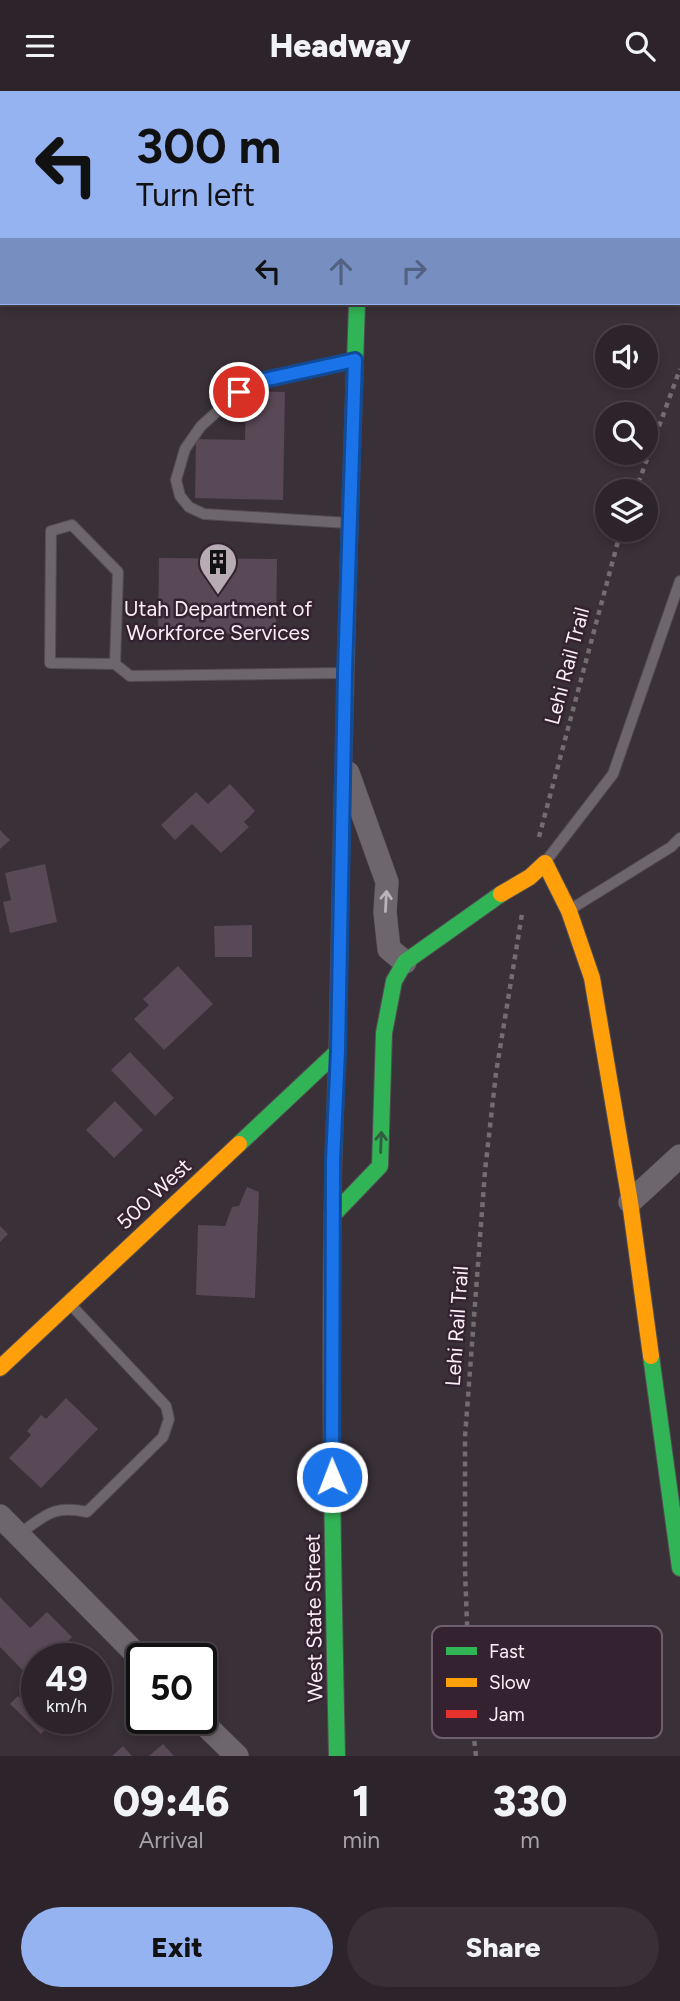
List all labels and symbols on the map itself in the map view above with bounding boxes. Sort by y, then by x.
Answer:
pin [209,362,269,422]
building icon: Utah Department of Workforce Services [197,541,239,596]
place label: Utah Department of Workforce Services [124,596,313,645]
street label: Lehi Rail Trail [539,604,594,727]
one-way arrow [379,890,392,913]
one-way arrow [374,1131,387,1154]
street label: 500 West [111,1153,196,1234]
street label: Lehi Rail Trail [440,1265,473,1387]
position arrow [295,1440,369,1514]
street label: West State Street [300,1533,327,1702]
legend [432,1626,662,1738]
text: Fast [489,1640,525,1663]
speed limit sign: 50 [126,1643,217,1734]
text: Slow [489,1671,531,1694]
text: Jam [489,1703,525,1726]

